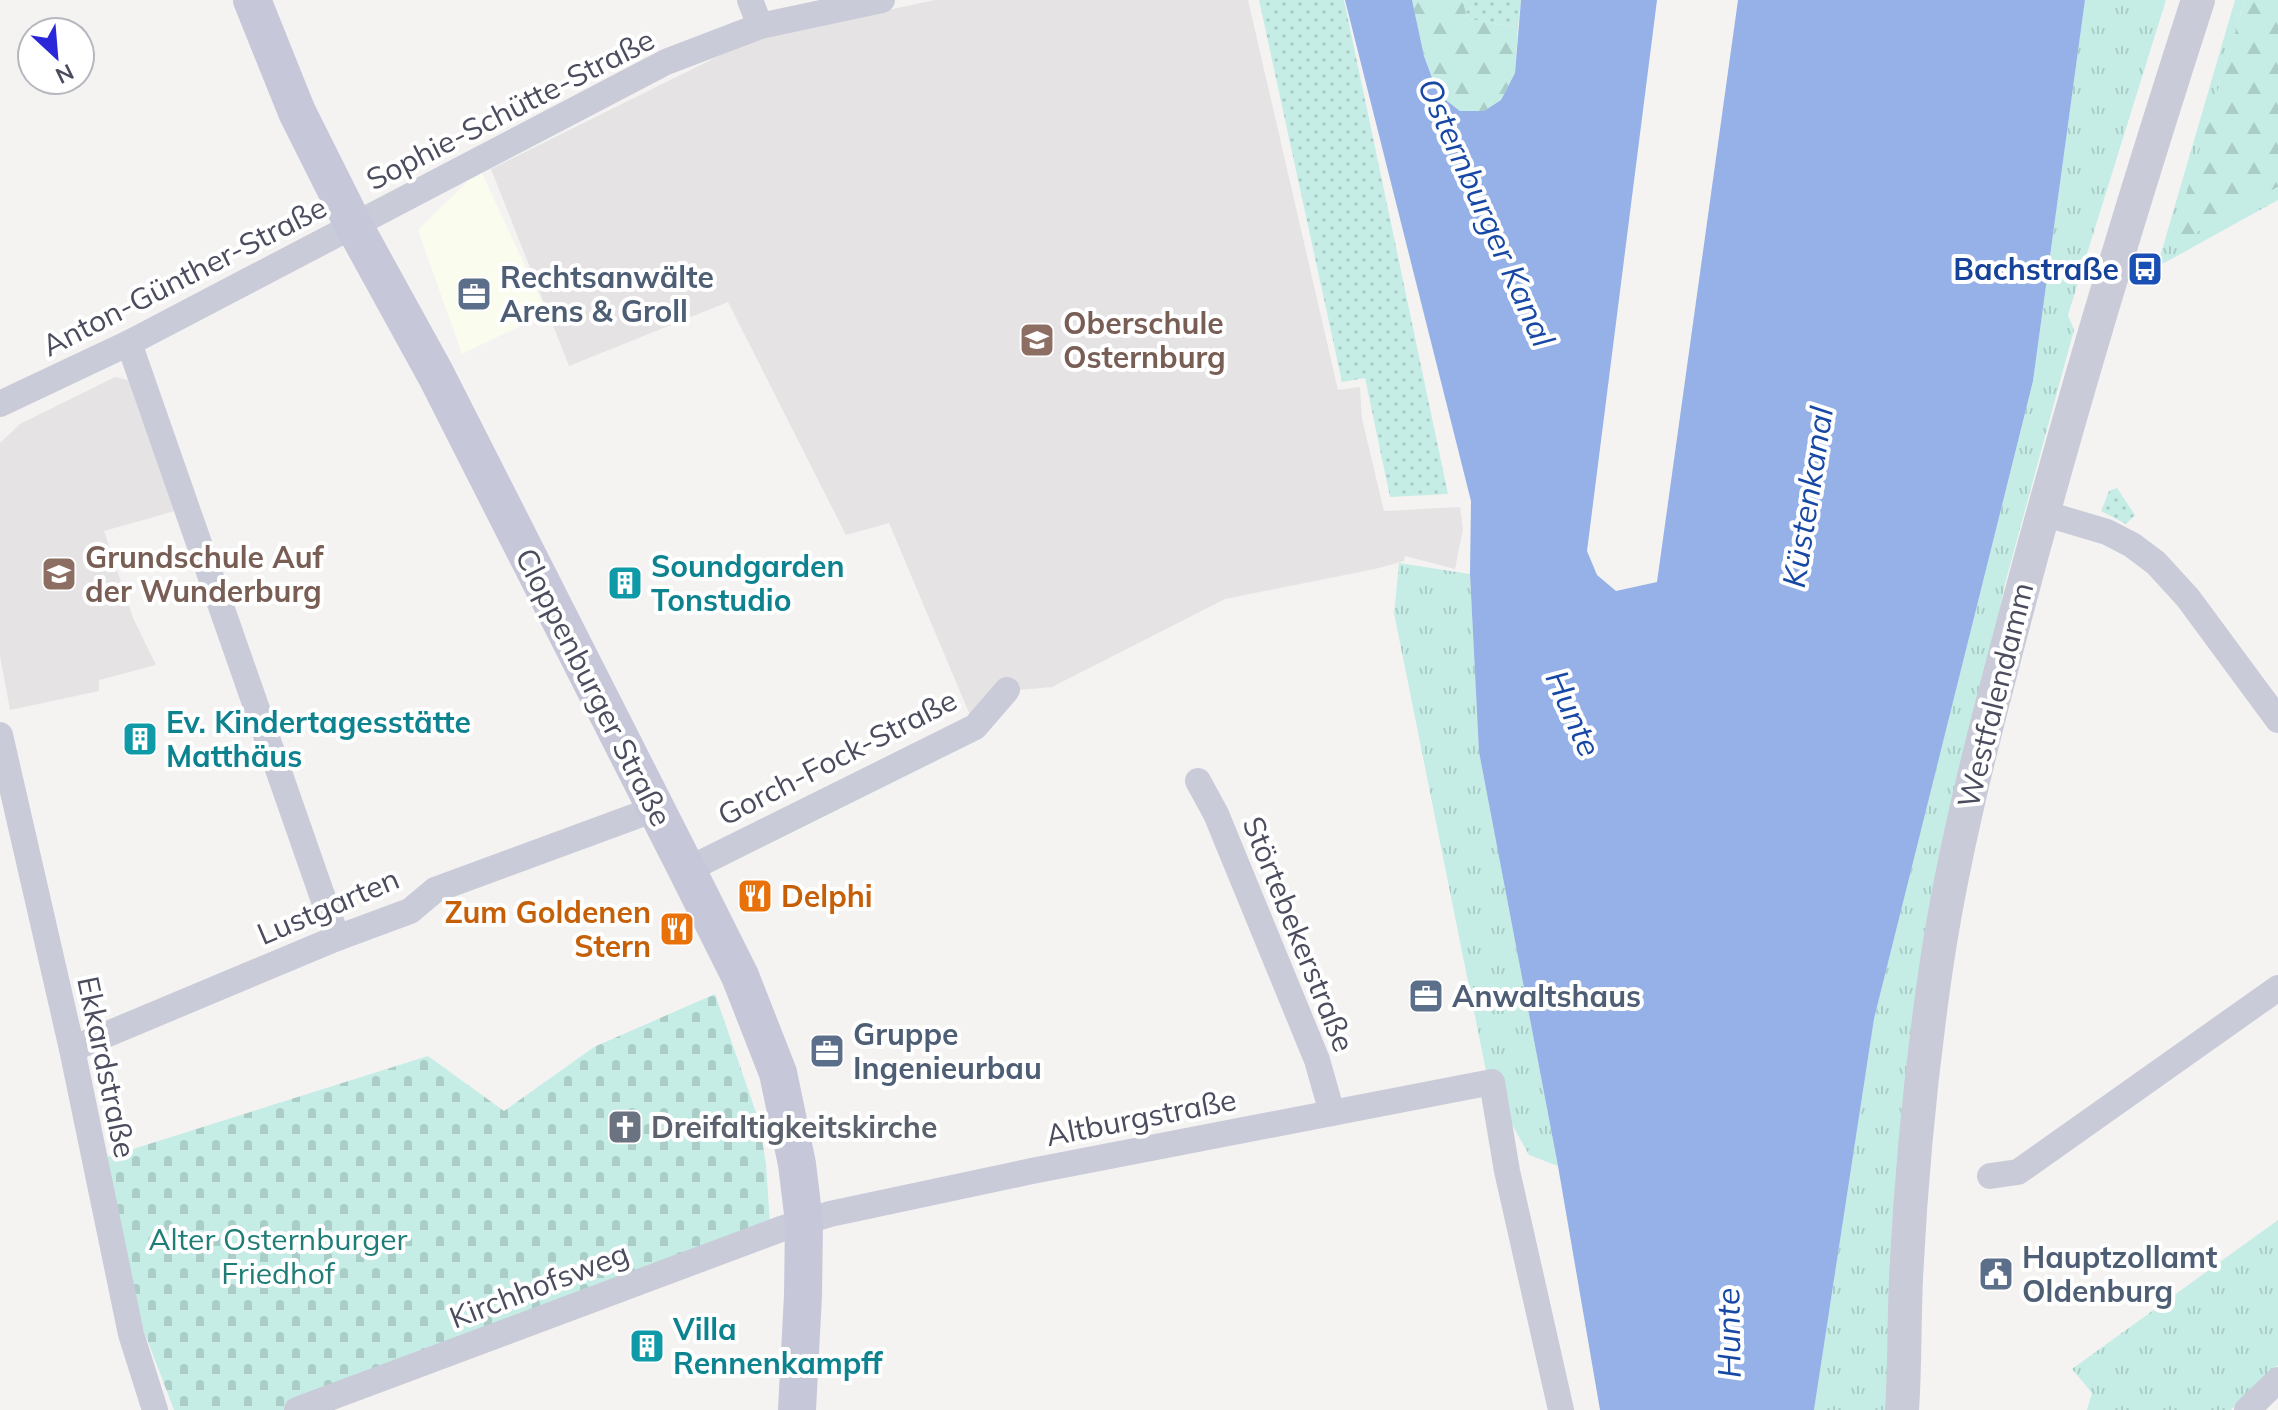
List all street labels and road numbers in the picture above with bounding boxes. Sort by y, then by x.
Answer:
street label: Sophie-Schütte-Straße [360,20,660,198]
street label: Anton-Günther-Straße [35,188,333,364]
street label: Cloppenburger Straße [507,542,681,832]
street label: Westfalendamm [1949,578,2041,812]
street label: Gorch-Fock-Straße [711,680,963,834]
street label: Störtebekerstraße [1235,811,1363,1057]
street label: Lustgarten [251,859,405,953]
street label: Ekkardstraße [69,973,145,1161]
street label: Altburgstraße [1043,1080,1239,1154]
street label: Kirchhofsweg [444,1233,634,1337]

